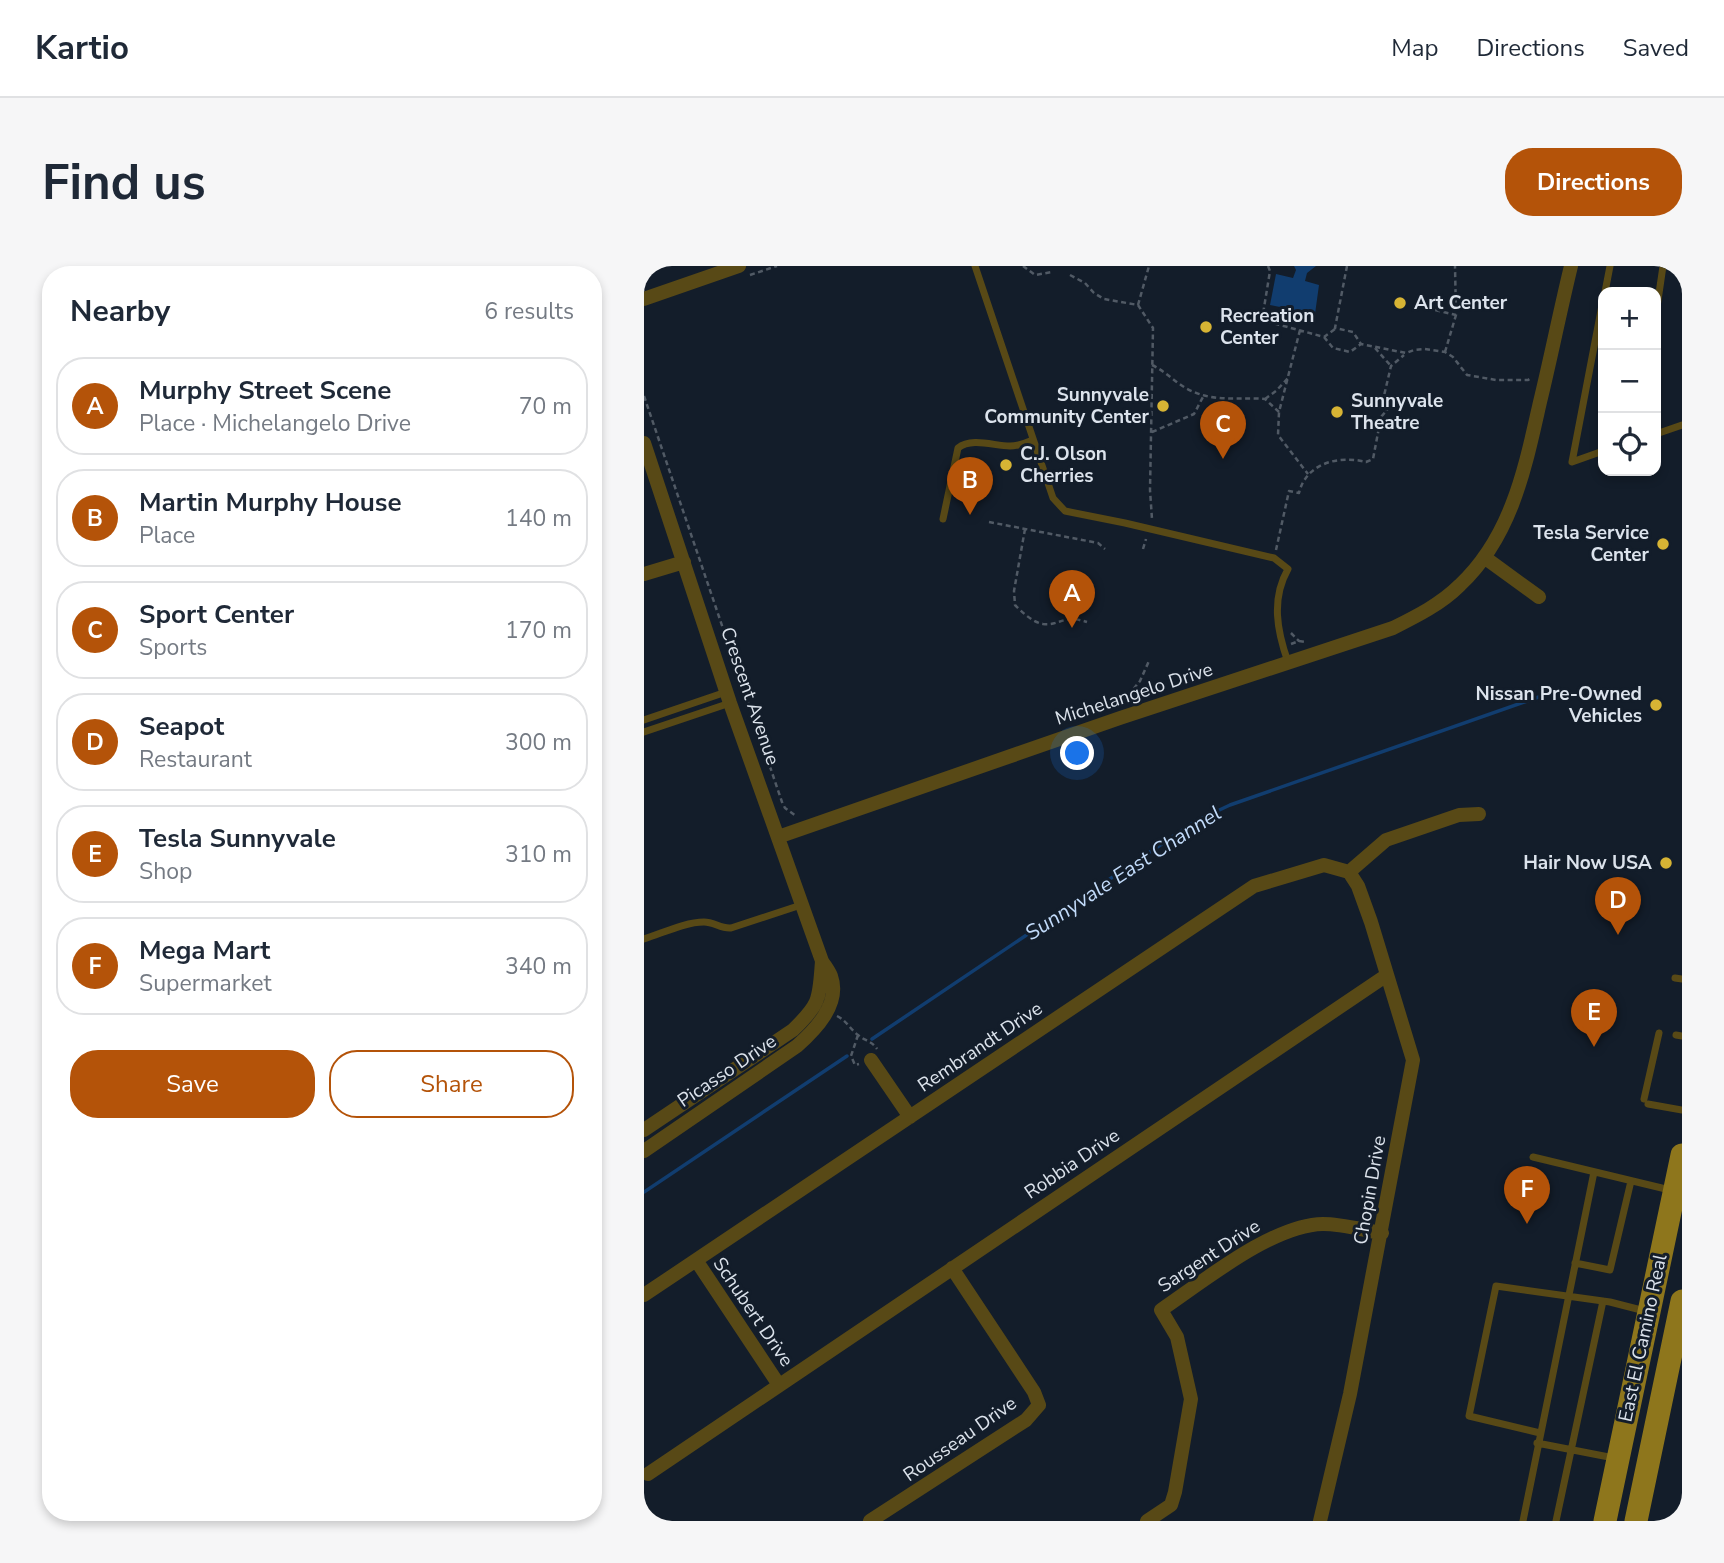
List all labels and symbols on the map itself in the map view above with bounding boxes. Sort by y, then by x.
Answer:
place label: Art Center [1414,290,1508,316]
marker: Art Center [1392,295,1408,311]
place label: Recreation Center [1220,303,1314,351]
marker: Recreation Center [1198,319,1214,335]
place label: Sunnyvale Community Center [984,382,1150,430]
place label: Sunnyvale Theatre [1351,388,1443,436]
marker: Sunnyvale Community Center [1155,398,1171,414]
pin: C [1200,401,1246,459]
marker: Sunnyvale Theatre [1329,404,1345,420]
place label: C.J. Olson Cherries [1020,441,1107,489]
pin: B [947,457,993,515]
marker: C.J. Olson Cherries [998,457,1014,473]
place label: Tesla Service Center [1533,520,1650,568]
marker: Tesla Service Center [1655,536,1671,552]
pin: A [1049,570,1095,628]
street label: Crescent Avenue [714,623,786,769]
street label: Michelangelo Drive [1052,656,1216,732]
place label: Nissan Pre-Owned Vehicles [1476,681,1642,729]
marker: Nissan Pre-Owned Vehicles [1648,697,1664,713]
your location [1060,736,1094,770]
water label: Sunnyvale East Channel [1020,799,1226,947]
place label: Hair Now USA [1523,850,1653,876]
marker: Hair Now USA [1658,855,1674,871]
pin: D [1595,877,1641,935]
pin: E [1571,989,1617,1047]
street label: Rembrandt Drive [913,996,1047,1098]
street label: Picasso Drive [672,1028,782,1114]
street label: Robbia Drive [1019,1123,1125,1205]
street label: Chopin Drive [1348,1133,1392,1247]
pin: F [1504,1166,1550,1224]
street label: Sargent Drive [1153,1213,1265,1299]
street label: East El Camino Real [1613,1251,1674,1424]
street label: Schubert Drive [707,1252,799,1372]
street label: Rousseau Drive [898,1390,1022,1488]

